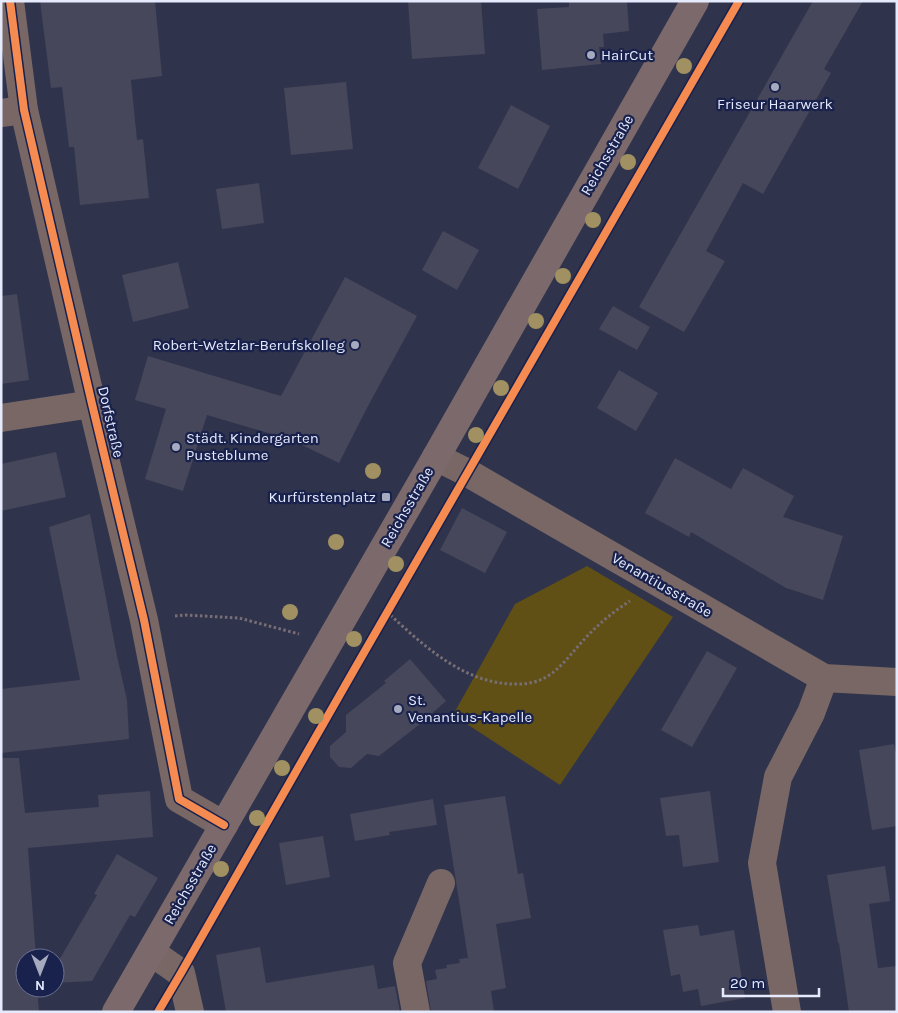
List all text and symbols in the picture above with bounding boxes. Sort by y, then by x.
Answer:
place label: HairCut [601,46,653,64]
marker: HairCut [585,49,597,61]
marker: Friseur Haarwerk [769,81,781,93]
place label: Friseur Haarwerk [717,95,833,113]
street label: Reichsstraße [577,111,637,199]
place label: Robert-Wetzlar-Berufskolleg [153,336,346,354]
marker: Robert-Wetzlar-Berufskolleg [349,339,361,351]
street label: Dorfstraße [94,385,128,459]
place label: Städt. Kindergarten Pusteblume [186,429,319,464]
marker: Städt. Kindergarten Pusteblume [170,441,182,453]
street label: Reichsstraße [377,463,437,551]
place label: Kurfürstenplatz [268,488,376,506]
marker: Kurfürstenplatz [380,491,392,503]
street label: Venantiusstraße [608,549,716,621]
place label: St. Venantius-Kapelle [408,691,532,726]
marker: St. Venantius-Kapelle [392,703,404,715]
street label: Reichsstraße [160,840,220,928]
north arrow [15,948,65,998]
scale bar [723,966,819,998]
text: 20 m [730,974,765,992]
text: N [35,977,45,994]

